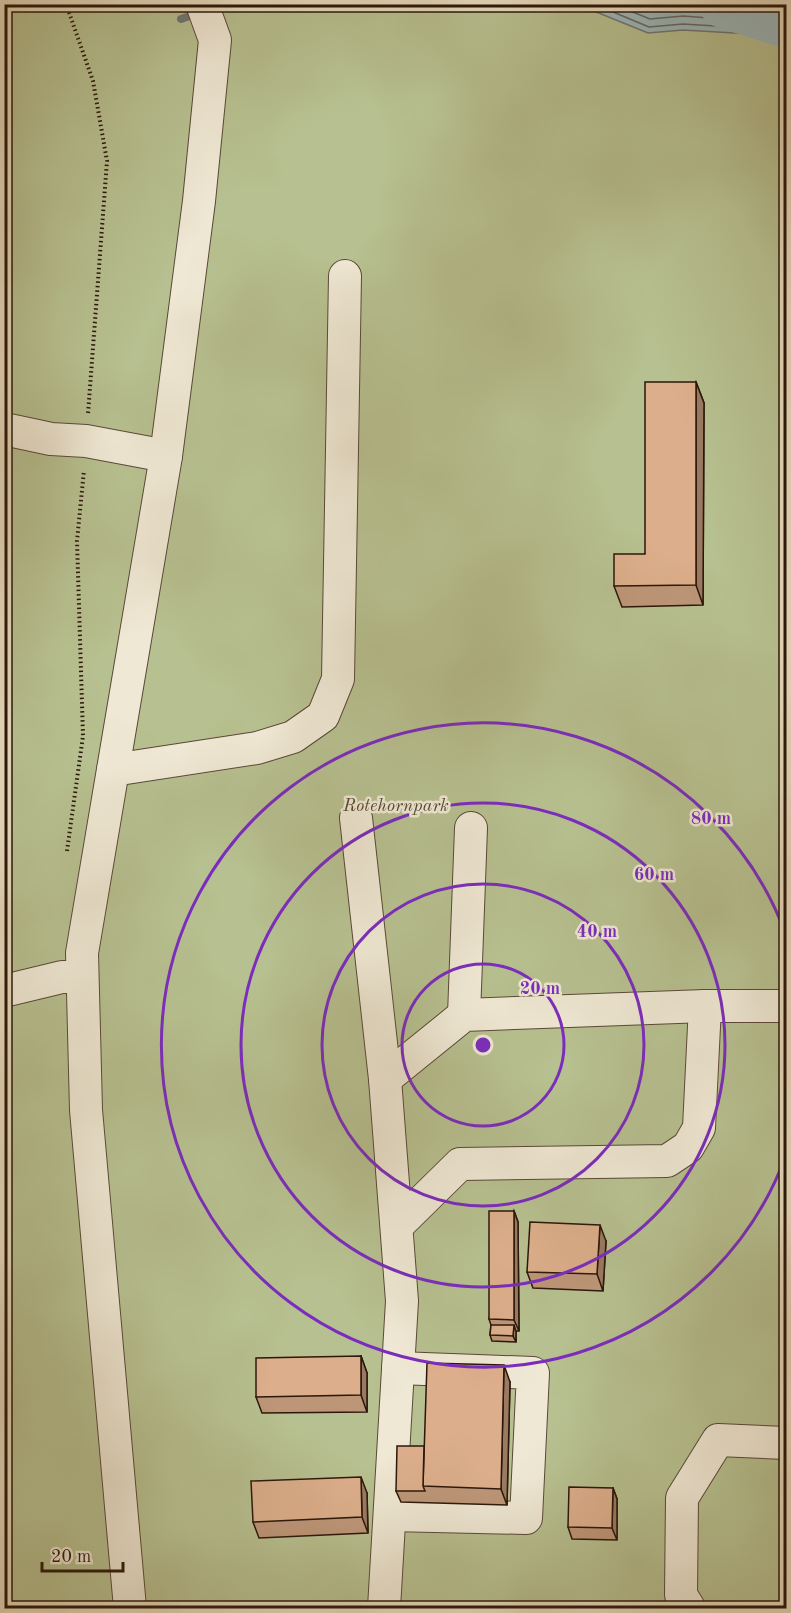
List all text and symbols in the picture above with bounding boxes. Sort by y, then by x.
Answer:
park label: Rotehornpark [342,797,449,815]
text: 80 m [691,810,731,828]
text: 60 m [634,866,674,884]
text: 40 m [577,923,617,941]
text: 20 m [520,980,560,998]
centre of rings [473,1035,493,1055]
scale bar [42,1535,123,1573]
text: 20 m [51,1548,91,1566]

